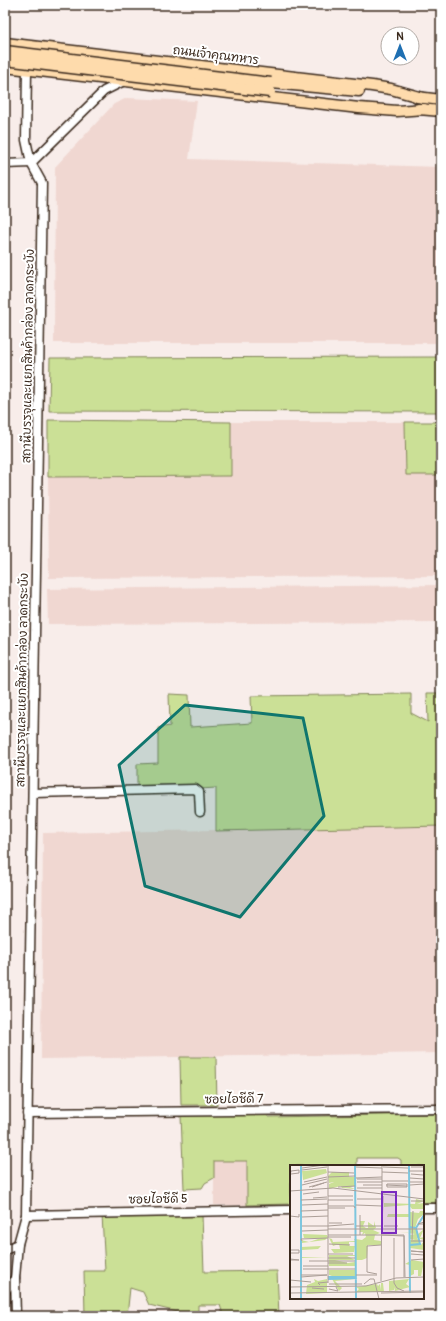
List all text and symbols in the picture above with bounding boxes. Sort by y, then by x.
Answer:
north arrow [380,26,420,66]
text: N [396,30,404,43]
street label: ถนนเจ้าคุณทหาร [172,43,260,69]
street label: สถานีบรรจุและแยกสินค้ากล่อง ลาดกระบัง [18,249,39,463]
street label: สถานีบรรจุและแยกสินค้ากล่อง ลาดกระบัง [12,573,33,787]
street label: ซอยไอซีดี 7 [204,1090,264,1108]
inset map [290,1165,424,1299]
street label: ซอยไอซีดี 5 [128,1190,188,1208]

